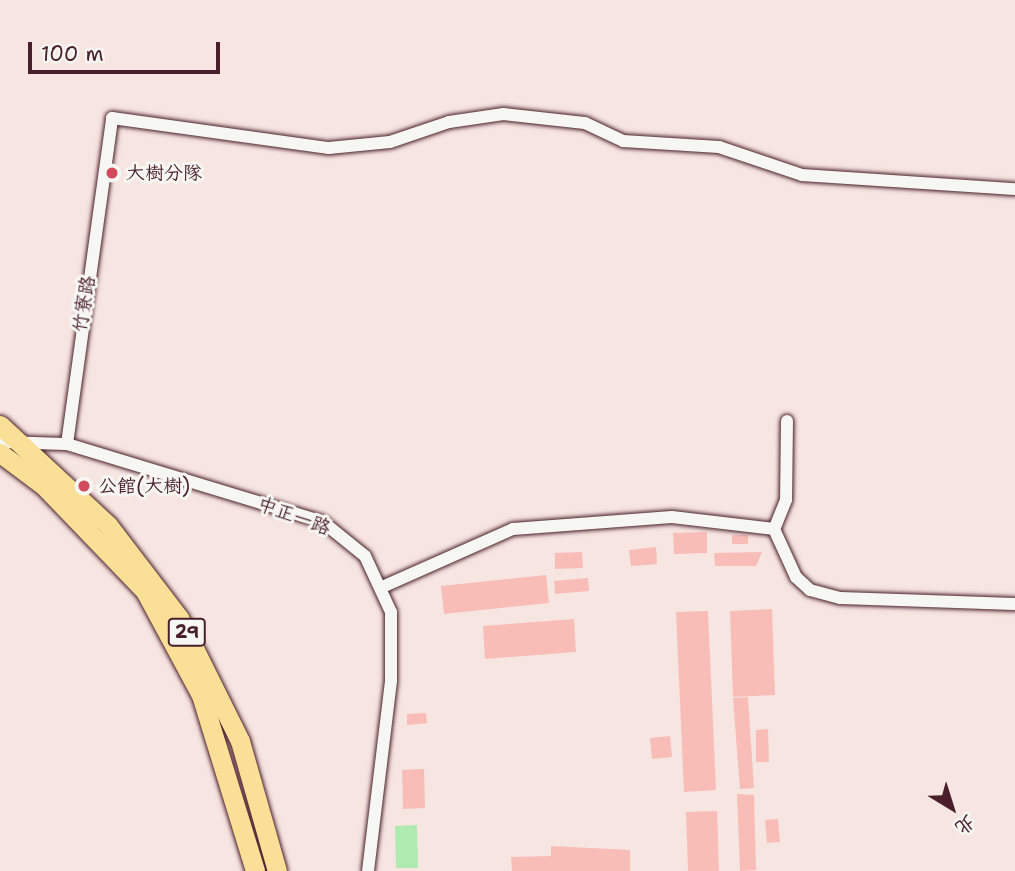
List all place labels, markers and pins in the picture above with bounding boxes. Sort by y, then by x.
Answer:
place label: 大樹分隊 [126,162,202,184]
marker: 大樹分隊 [104,165,120,181]
place label: 公館(大樹) [98,475,190,497]
marker: 公館(大樹) [76,478,92,494]

